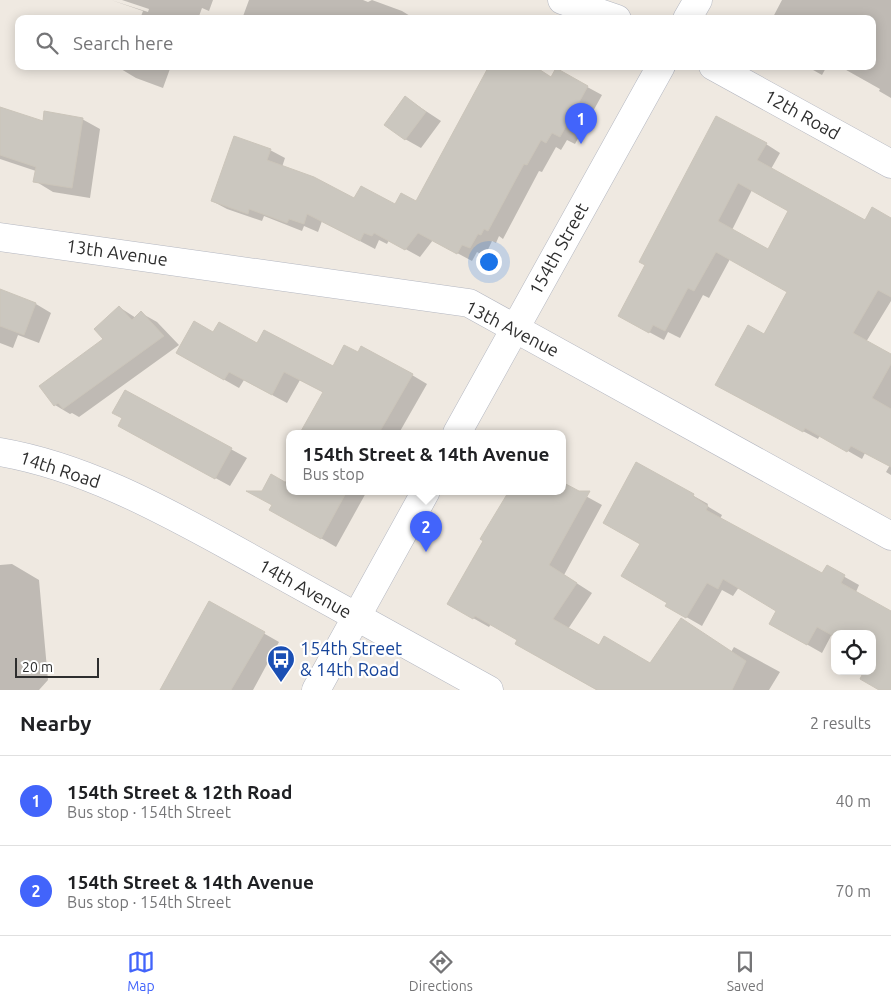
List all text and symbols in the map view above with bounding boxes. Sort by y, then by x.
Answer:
search box [15,15,876,70]
icon: search [33,29,61,57]
text: Search here [73,32,173,54]
street label: 12th Road [761,85,844,143]
pin: 1 [565,103,597,144]
street label: 154th Street [525,199,592,298]
street label: 13th Avenue [65,235,169,269]
your location [476,249,502,275]
street label: 13th Avenue [462,296,563,360]
popup [286,430,566,495]
text: 154th Street & 14th Avenue [303,443,549,465]
street label: 14th Road [18,447,103,491]
text: Bus stop [303,465,364,483]
pin: 2 [410,511,442,552]
street label: 14th Avenue [256,555,355,622]
map controls [831,630,876,675]
button: locate [831,630,876,675]
place label: 154th Street & 14th Road [300,638,402,679]
bus stop icon: 154th Street & 14th Road [266,644,296,683]
scale bar [15,655,99,678]
text: 20 m [22,659,53,675]
text: Nearby [20,711,91,735]
text: 2 results [810,714,871,732]
text: 154th Street & 12th Road [67,781,292,803]
text: 1 [31,792,41,810]
text: 40 m [835,792,871,810]
text: Bus stop · 154th Street [67,803,231,821]
text: 154th Street & 14th Avenue [67,871,314,893]
text: 2 [31,882,41,900]
text: 70 m [835,882,871,900]
text: Bus stop · 154th Street [67,893,231,911]
tab: Map [127,948,155,994]
tab: Directions [409,948,473,994]
tab: Saved [727,948,764,994]

